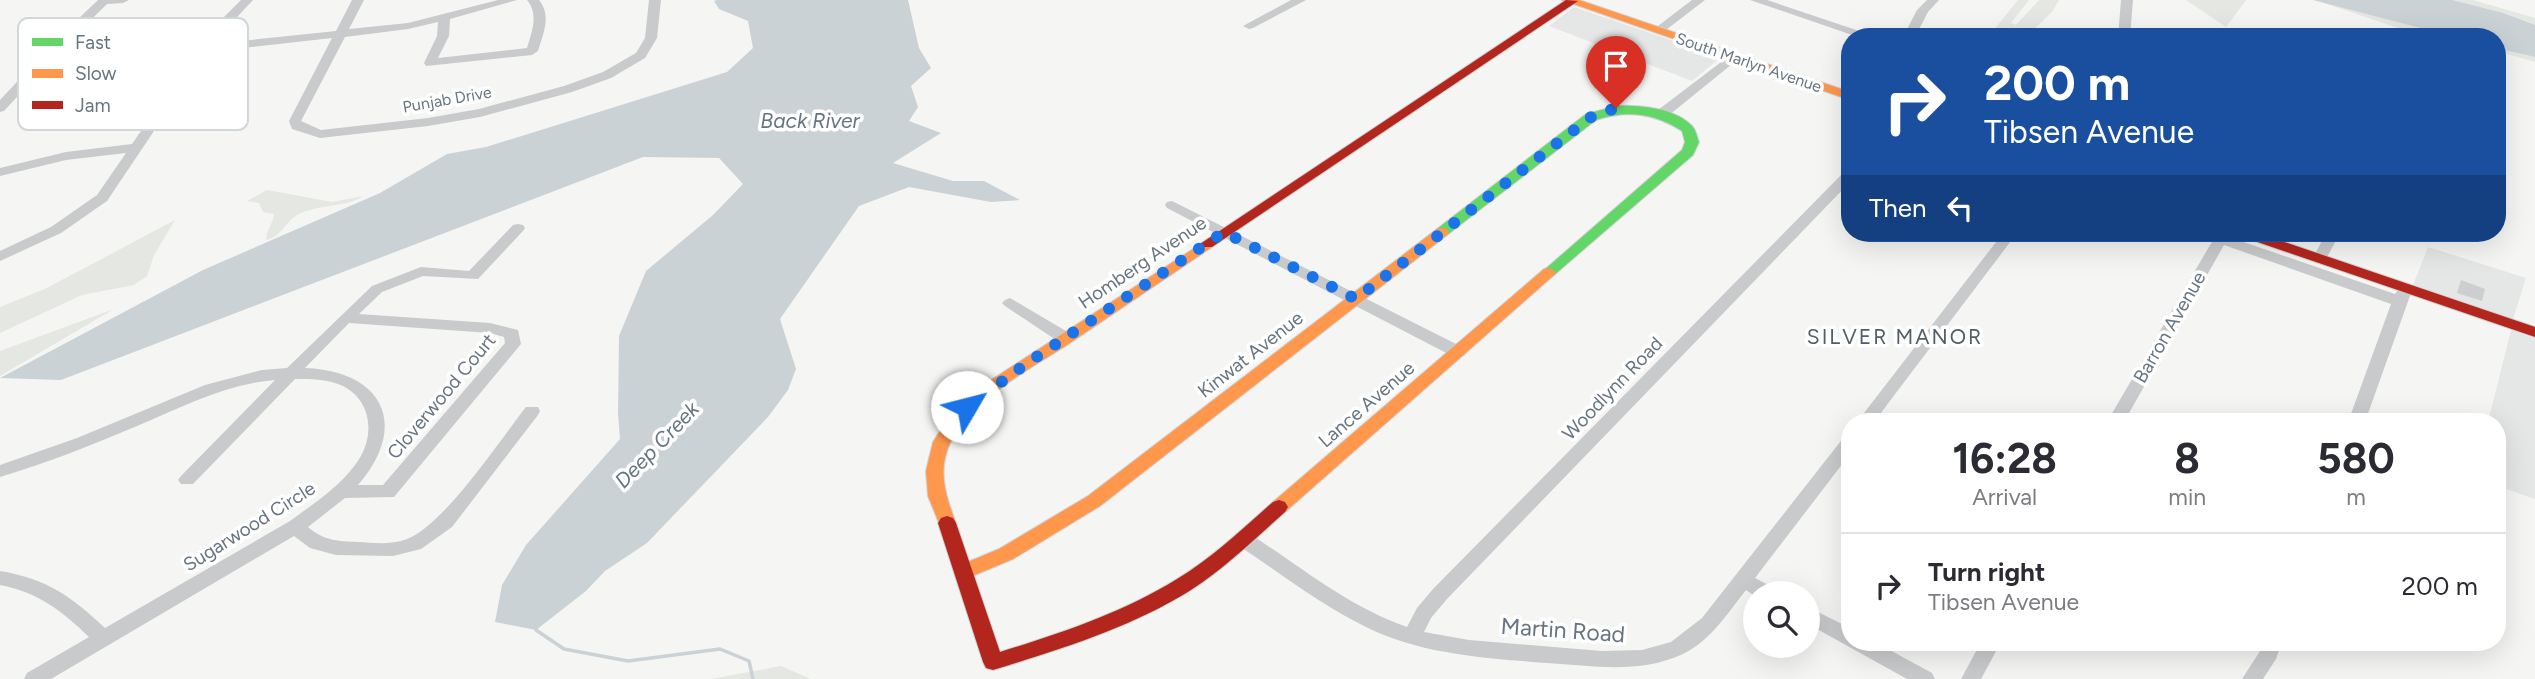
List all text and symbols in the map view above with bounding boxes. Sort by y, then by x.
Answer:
legend [18,18,248,130]
street label: South Marlyn Avenue [1673,29,1824,96]
text: Fast [75,31,111,54]
pin [1586,36,1646,108]
icon: arrive [1597,47,1635,85]
text: 200 m [1984,53,2130,112]
icon: right [1869,56,1960,147]
text: Slow [75,62,117,85]
street label: Punjab Drive [401,82,493,117]
text: Jam [75,94,111,117]
water label: Back River [760,108,861,133]
text: Tibsen Avenue [1984,113,2194,151]
icon: left [1941,189,1979,227]
text: Then [1869,192,1927,224]
street label: Homberg Avenue [1074,211,1211,314]
street label: Barron Avenue [2128,267,2211,387]
street label: Kinwat Avenue [1193,306,1307,403]
district label: SILVER MANOR [1807,324,1983,349]
street label: Cloverwood Court [382,329,501,464]
street label: Woodlynn Road [1557,332,1667,445]
street label: Lance Avenue [1314,356,1419,452]
position arrow [930,370,1004,444]
water label: Deep Creek [609,396,705,493]
text: 16:28 [1952,433,2057,484]
text: 8 [2174,433,2200,484]
text: 580 [2317,433,2395,484]
street label: Sugarwood Circle [179,477,320,576]
text: Arrival [1972,483,2037,511]
text: min [2168,483,2206,511]
text: m [2346,483,2366,511]
text: Turn right [1928,556,2045,588]
icon: right [1869,567,1907,605]
text: 200 m [2402,570,2478,602]
map controls [1743,581,1820,658]
button: search [1743,581,1820,658]
text: Tibsen Avenue [1928,588,2079,616]
street label: Martin Road [1500,612,1626,648]

